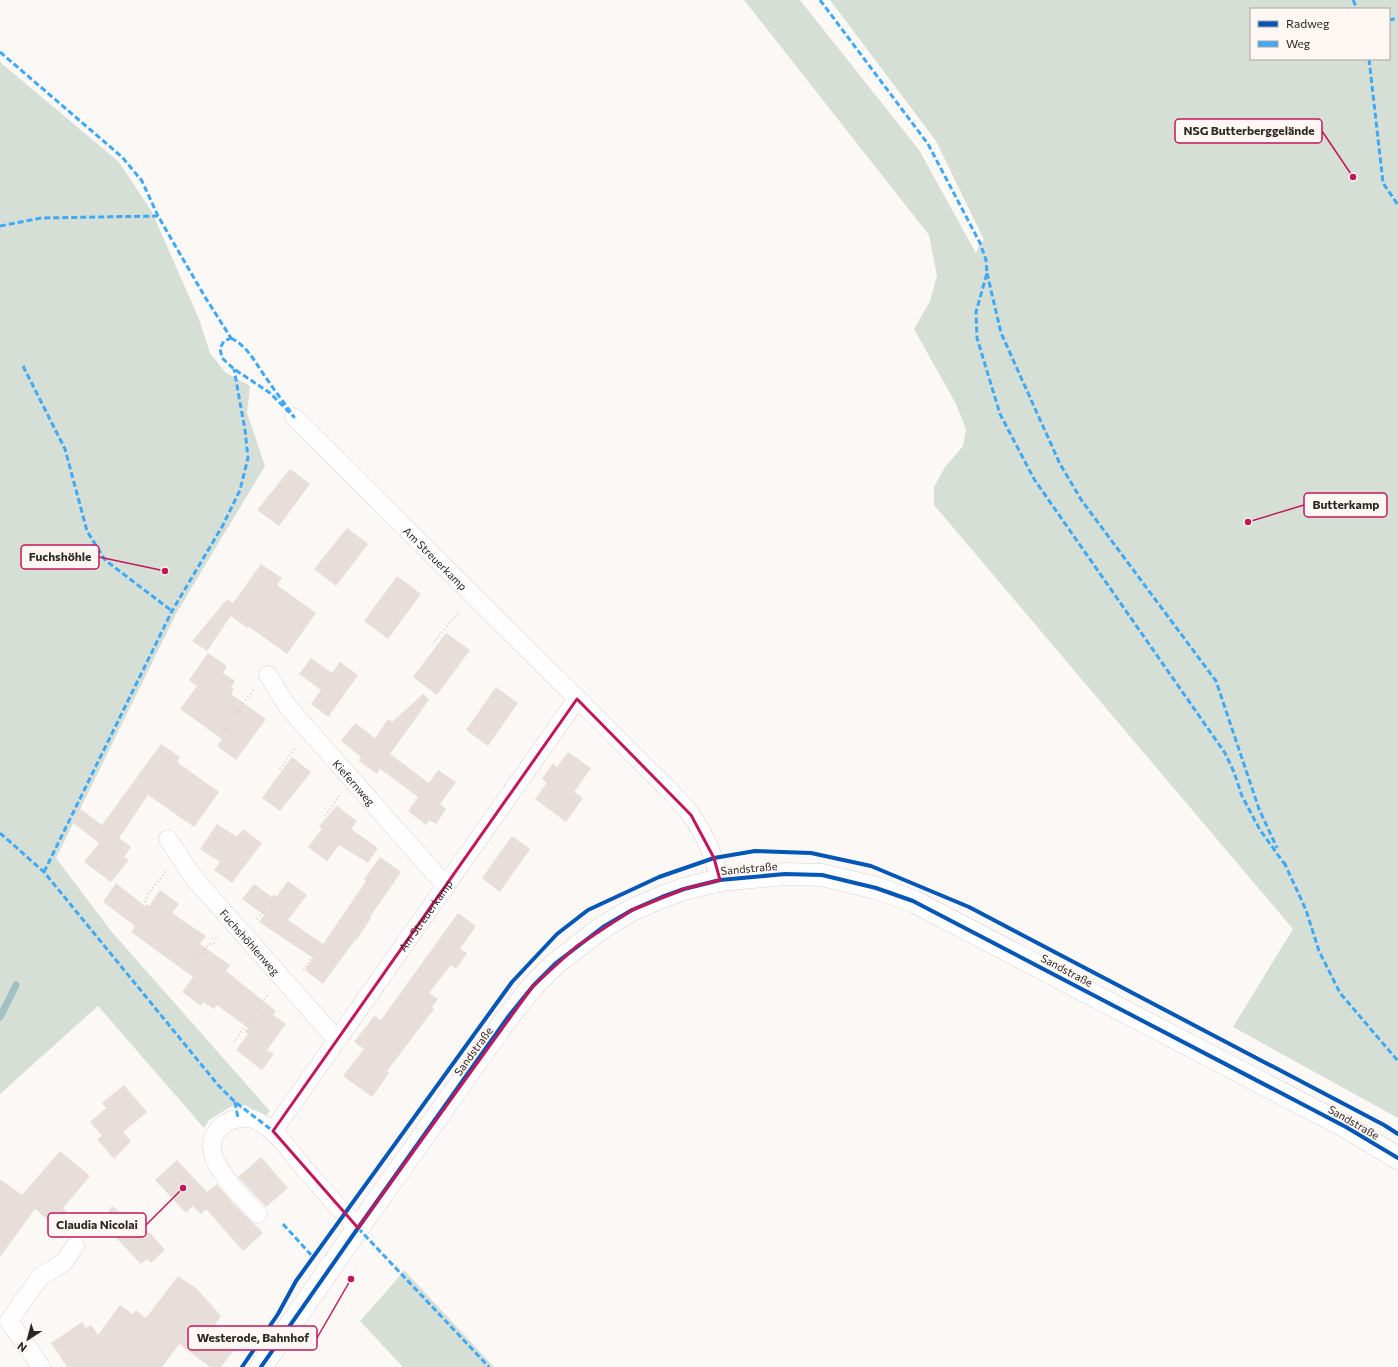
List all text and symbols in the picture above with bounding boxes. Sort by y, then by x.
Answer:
legend [1250,8,1390,60]
text: Radweg [1286,16,1330,30]
text: Weg [1286,36,1311,50]
callout: NSG Butterberggelände [1175,119,1322,143]
text: NSG Butterberggelände [1184,123,1314,137]
callout: Butterkamp [1304,493,1387,517]
text: Butterkamp [1313,497,1379,511]
street label: Am Streuerkamp [401,524,470,592]
callout: Fuchshöhle [21,545,99,569]
text: Fuchshöhle [29,549,91,563]
street label: Kiefernweg [331,757,378,808]
street label: Sandstraße [720,859,778,877]
street label: Am Streuerkamp [395,877,455,953]
street label: Fuchshöhlenweg [218,906,283,977]
street label: Sandstraße [1039,951,1095,989]
street label: Sandstraße [451,1024,495,1078]
street label: Sandstraße [1326,1102,1382,1142]
callout: Claudia Nicolai [48,1213,146,1237]
text: Claudia Nicolai [56,1217,138,1231]
north arrow [8,1319,48,1359]
callout: Westerode, Bahnhof [188,1326,317,1350]
text: Westerode, Bahnhof [197,1330,309,1344]
text: N [15,1340,29,1355]

